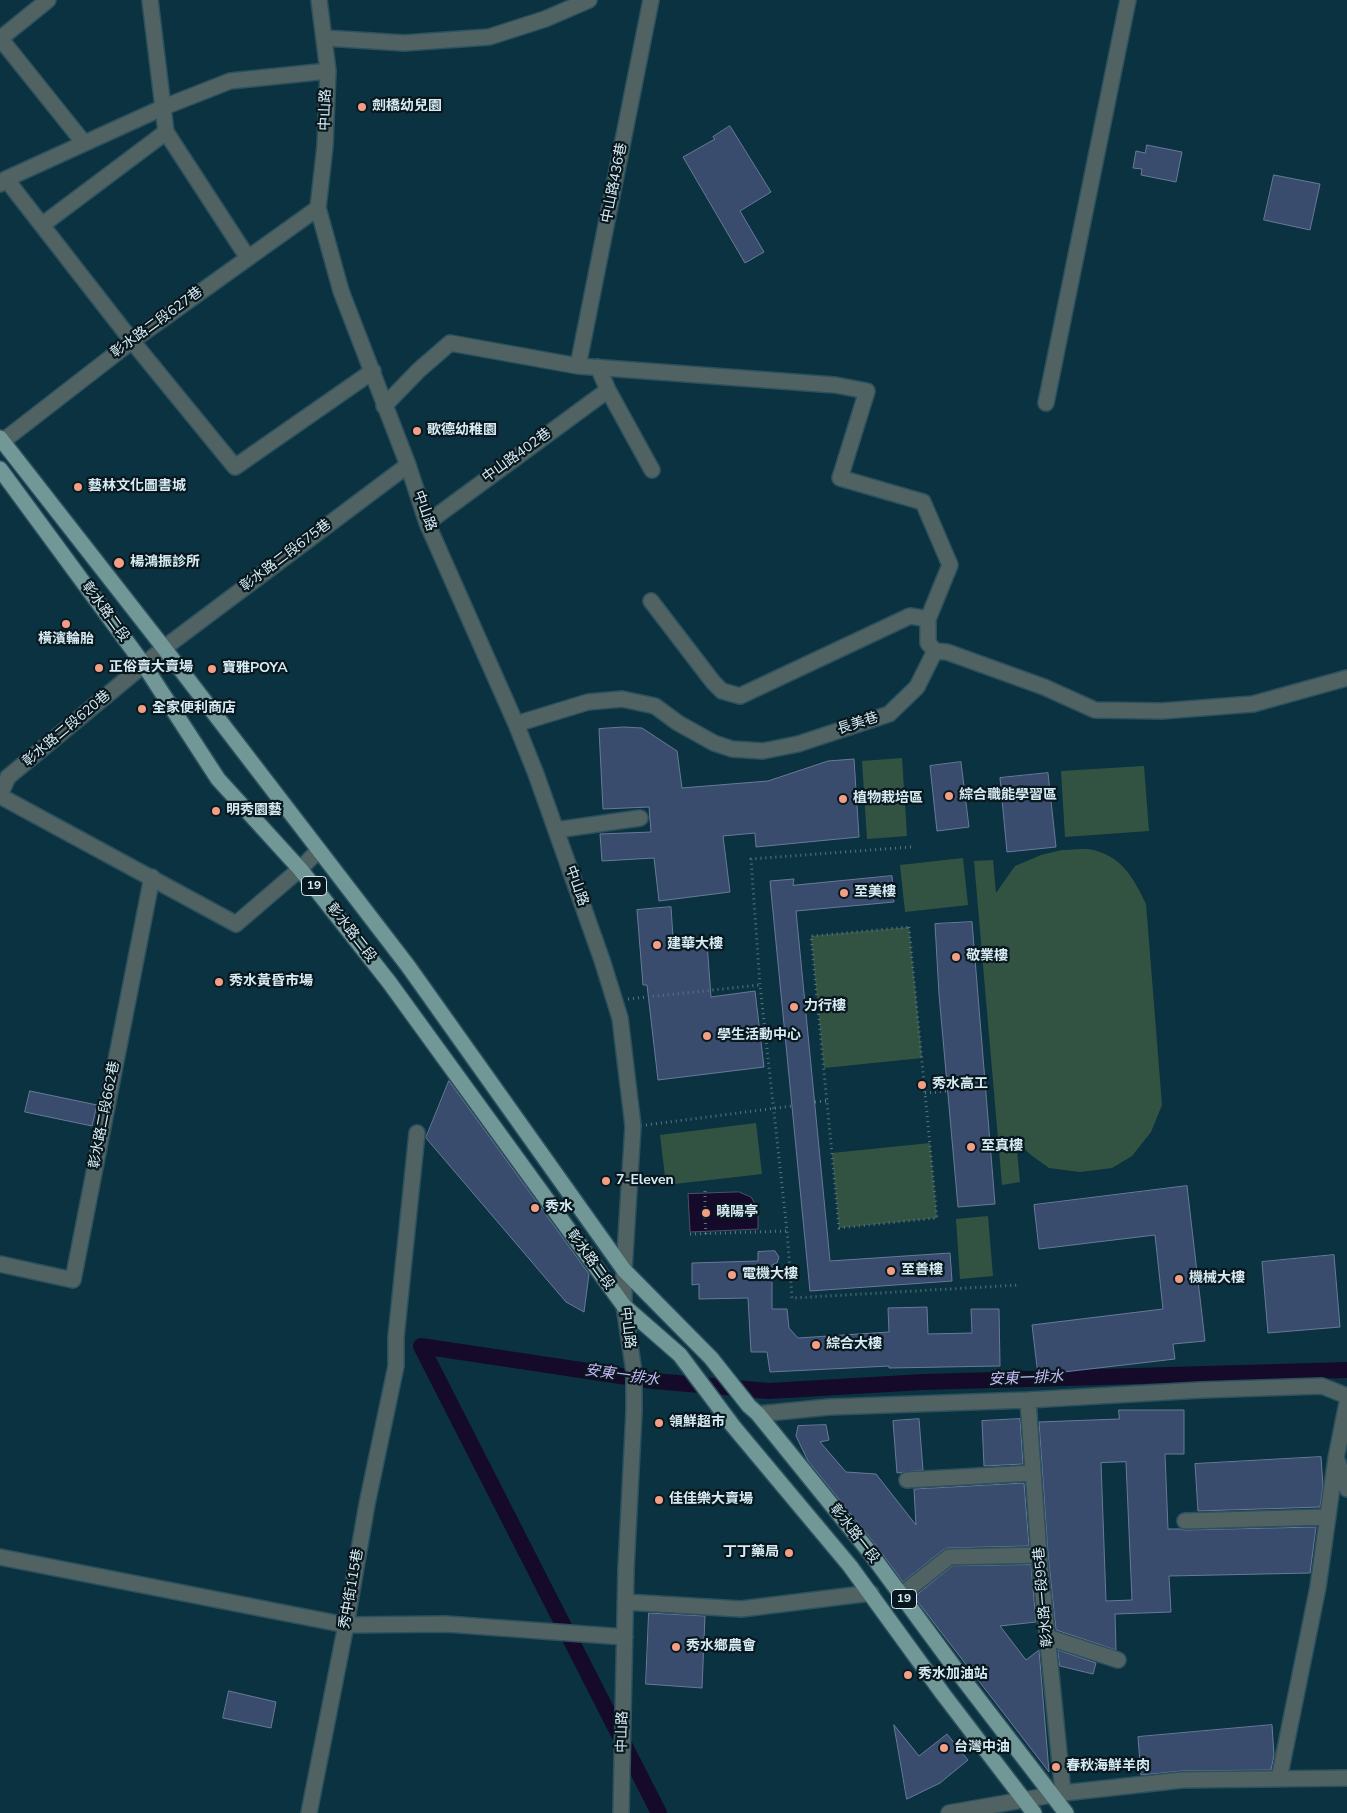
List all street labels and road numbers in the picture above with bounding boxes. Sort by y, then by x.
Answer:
street label: 中山路 [317,89,335,131]
street label: 中山路436巷 [599,142,631,224]
street label: 彰水路二段627巷 [108,284,206,362]
street label: 中山路402巷 [479,425,555,487]
street label: 中山路 [409,488,439,534]
street label: 彰水路二段675巷 [237,516,335,596]
street label: 彰水路二段 [78,579,132,645]
street label: 彰水路二段620巷 [20,687,114,771]
street label: 長美巷 [835,710,881,738]
street label: 中山路 [561,863,591,909]
road number: 19 [302,876,326,896]
street label: 彰水路二段 [323,900,379,966]
street label: 彰水路二段662巷 [86,1060,124,1170]
street label: 彰水路二段 [563,1227,617,1293]
street label: 中山路 [616,1306,638,1350]
street label: 彰水路一段 [826,1501,882,1567]
street label: 彰水路一段95巷 [1031,1546,1057,1648]
street label: 秀中街115巷 [337,1548,367,1630]
road number: 19 [892,1590,916,1608]
street label: 中山路 [614,1711,632,1753]

